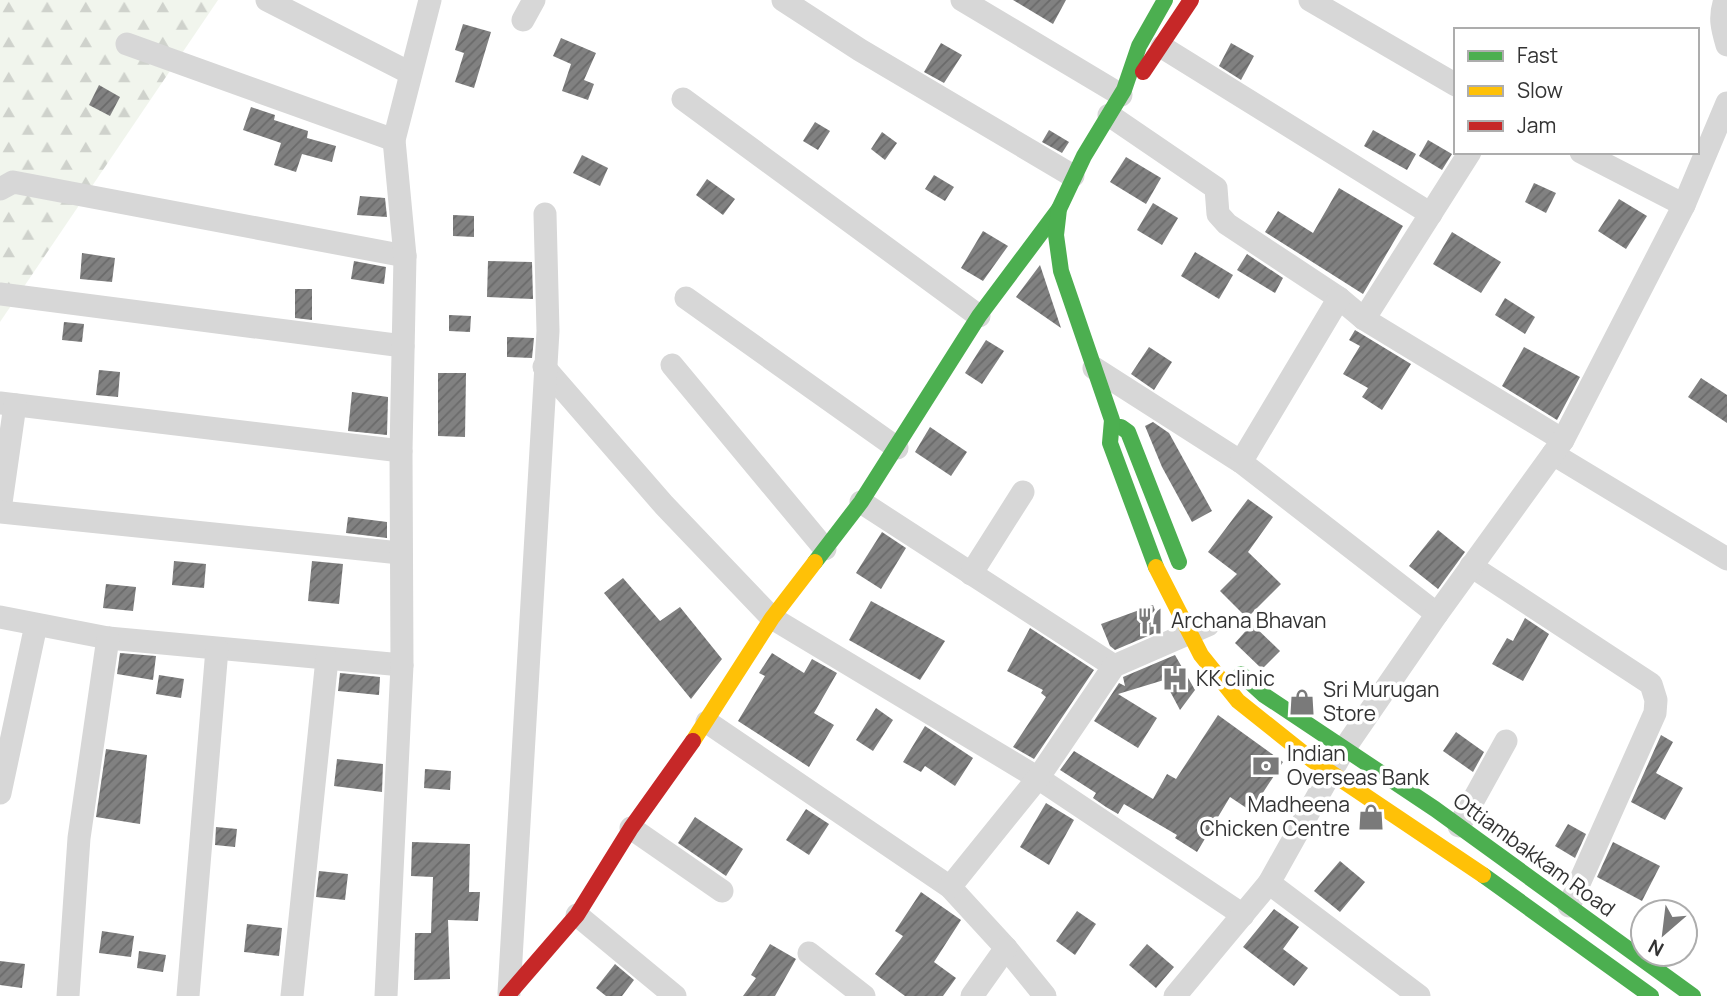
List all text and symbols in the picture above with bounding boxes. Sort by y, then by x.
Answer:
legend [1454,28,1699,154]
text: Fast [1517,41,1558,69]
text: Slow [1517,76,1563,104]
text: Jam [1517,111,1556,139]
restaurant icon: Archana Bhavan [1135,606,1165,636]
place label: Archana Bhavan [1171,606,1327,634]
hospital icon: KK clinic [1160,664,1190,694]
place label: KK clinic [1196,664,1275,692]
place label: Sri Murugan Store [1323,675,1439,727]
shop icon: Sri Murugan Store [1287,687,1317,717]
place label: Indian Overseas Bank [1287,739,1430,791]
bank icon: Indian Overseas Bank [1251,751,1281,781]
street label: Ottiambakkam Road [1448,786,1621,922]
place label: Madheena Chicken Centre [1200,790,1350,842]
shop icon: Madheena Chicken Centre [1356,802,1386,832]
north arrow [1629,898,1699,968]
text: N [1644,933,1668,963]

